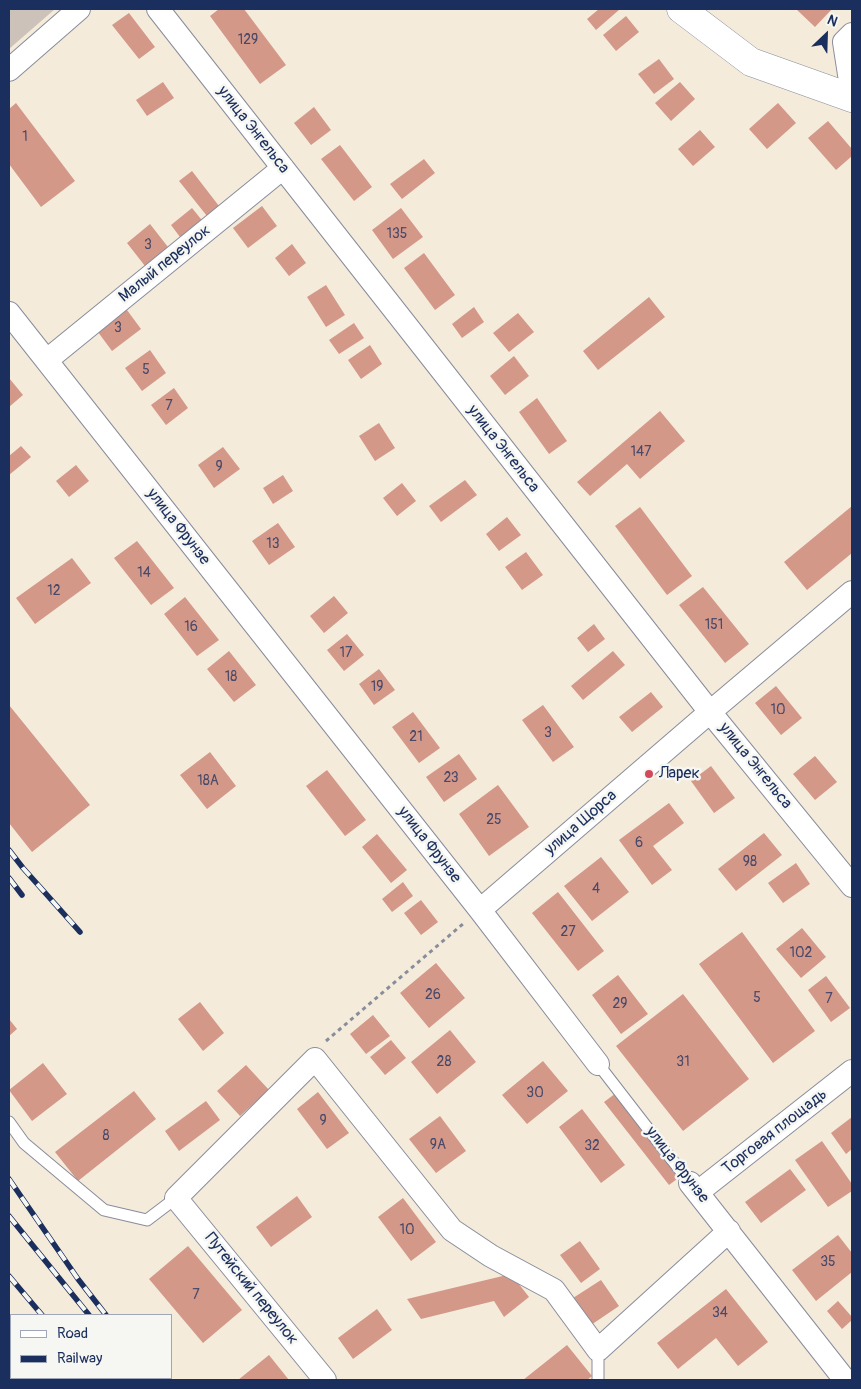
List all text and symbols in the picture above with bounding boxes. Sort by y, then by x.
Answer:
north arrow [801,10,851,60]
text: N [825,11,840,31]
house number: 129 [238,32,258,48]
street label: улица Энгельса [213,82,293,178]
house number: 1 [22,129,28,145]
street label: Малый переулок [115,221,215,307]
house number: 135 [387,226,407,242]
house number: 3 [144,237,152,253]
house number: 3 [114,320,122,336]
house number: 5 [142,362,150,378]
house number: 7 [165,398,173,414]
street label: улица Энгельса [463,401,543,497]
house number: 147 [631,444,651,460]
house number: 9 [215,459,223,475]
street label: улица Фрунзе [142,485,214,569]
house number: 13 [266,536,280,552]
house number: 14 [137,565,151,581]
house number: 12 [47,583,61,599]
house number: 151 [705,617,723,633]
house number: 16 [184,619,198,635]
house number: 17 [340,645,352,661]
house number: 18 [225,669,237,685]
house number: 19 [371,679,383,695]
house number: 10 [770,702,786,718]
street label: улица Энгельса [714,719,796,813]
house number: 3 [544,725,552,741]
house number: 21 [409,729,423,745]
place label: Ларек [659,764,700,784]
marker: Ларек [643,768,655,780]
house number: 23 [443,770,459,786]
house number: 18А [197,773,219,789]
street label: улица Щорса [541,786,621,860]
street label: улица Фрунзе [393,803,465,887]
house number: 25 [486,812,502,828]
house number: 6 [635,835,643,851]
house number: 98 [743,854,757,870]
house number: 4 [592,881,600,897]
house number: 27 [560,924,576,940]
house number: 102 [790,945,812,961]
house number: 26 [425,987,441,1003]
house number: 5 [753,990,761,1006]
house number: 7 [825,991,833,1007]
house number: 29 [612,996,628,1012]
house number: 28 [437,1054,451,1070]
house number: 31 [676,1054,690,1070]
house number: 30 [526,1085,544,1101]
street label: Торговая площадь [719,1085,831,1179]
house number: 9 [319,1113,327,1129]
street label: улица Фрунзе [641,1123,713,1207]
house number: 8 [102,1128,110,1144]
house number: 9А [430,1137,446,1153]
house number: 32 [584,1138,600,1154]
house number: 10 [399,1222,415,1238]
street label: Путейский переулок [200,1229,302,1349]
house number: 35 [820,1254,836,1270]
house number: 7 [192,1287,200,1303]
house number: 34 [712,1305,728,1321]
legend [10,1314,172,1379]
text: Road [57,1324,88,1343]
text: Railway [57,1349,102,1368]

